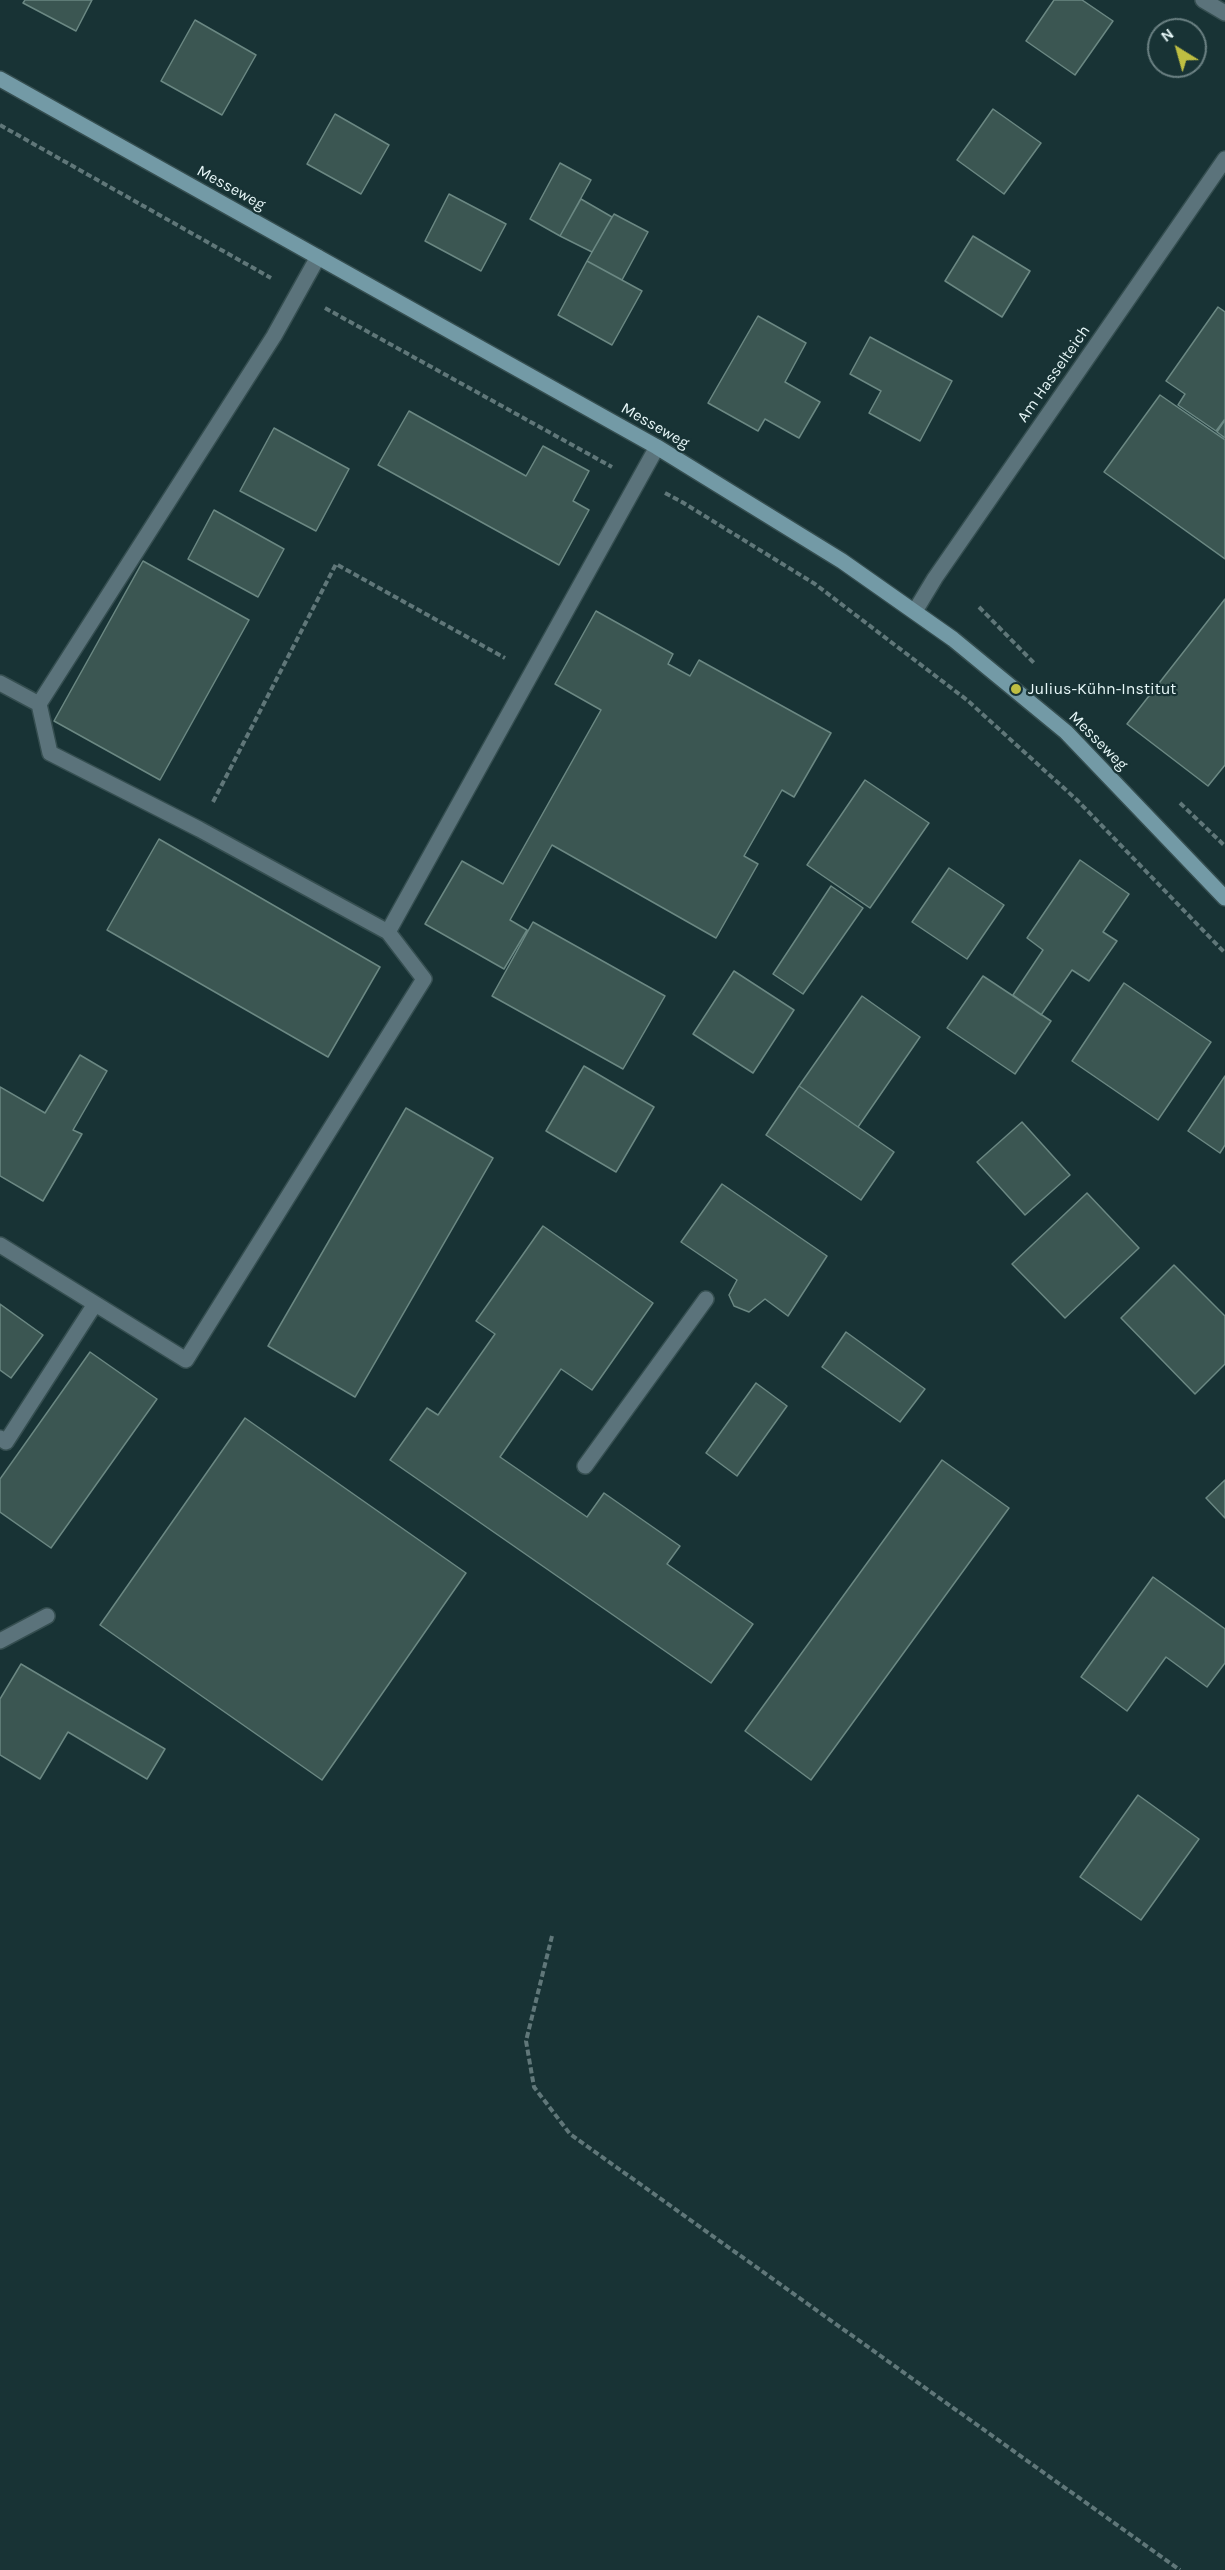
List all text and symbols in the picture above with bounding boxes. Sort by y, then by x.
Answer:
north arrow [1147,18,1207,78]
text: N [1157,24,1177,46]
street label: Messeweg [193,161,269,215]
street label: Am Hasselteich [1013,322,1095,426]
street label: Messeweg [617,399,693,453]
place label: Julius-Kühn-Institut [1028,679,1176,699]
marker: Julius-Kühn-Institut [1009,682,1023,696]
street label: Messeweg [1064,707,1132,775]

